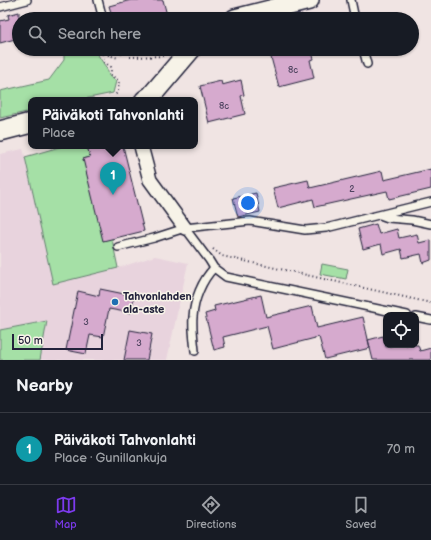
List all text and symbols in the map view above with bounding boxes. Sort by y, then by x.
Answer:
search box [12,12,419,56]
icon: search [26,23,48,45]
text: Search here [58,25,141,44]
house number: 8c [288,65,298,76]
popup [28,97,198,149]
house number: 8c [219,101,229,112]
text: Päiväkoti Tahvonlahti [42,106,184,125]
text: Place [42,125,75,141]
pin: 1 [100,162,126,195]
house number: 2 [349,184,355,195]
your location [238,193,258,213]
place label: Tahvonlahden ala-aste [123,290,192,316]
marker: Tahvonlahden ala-aste [110,297,120,307]
map controls [383,312,419,348]
button: locate [383,312,419,348]
house number: 3 [83,317,89,328]
scale bar [12,332,103,351]
text: 50 m [18,334,43,347]
house number: 3 [136,338,142,349]
text: Nearby [16,376,73,396]
text: Päiväkoti Tahvonlahti [54,431,196,450]
text: 1 [26,441,32,457]
text: 70 m [387,441,415,457]
text: Place · Gunillankuja [54,450,167,466]
tab: Map [55,494,77,531]
tab: Directions [186,494,236,531]
tab: Saved [346,494,376,531]

